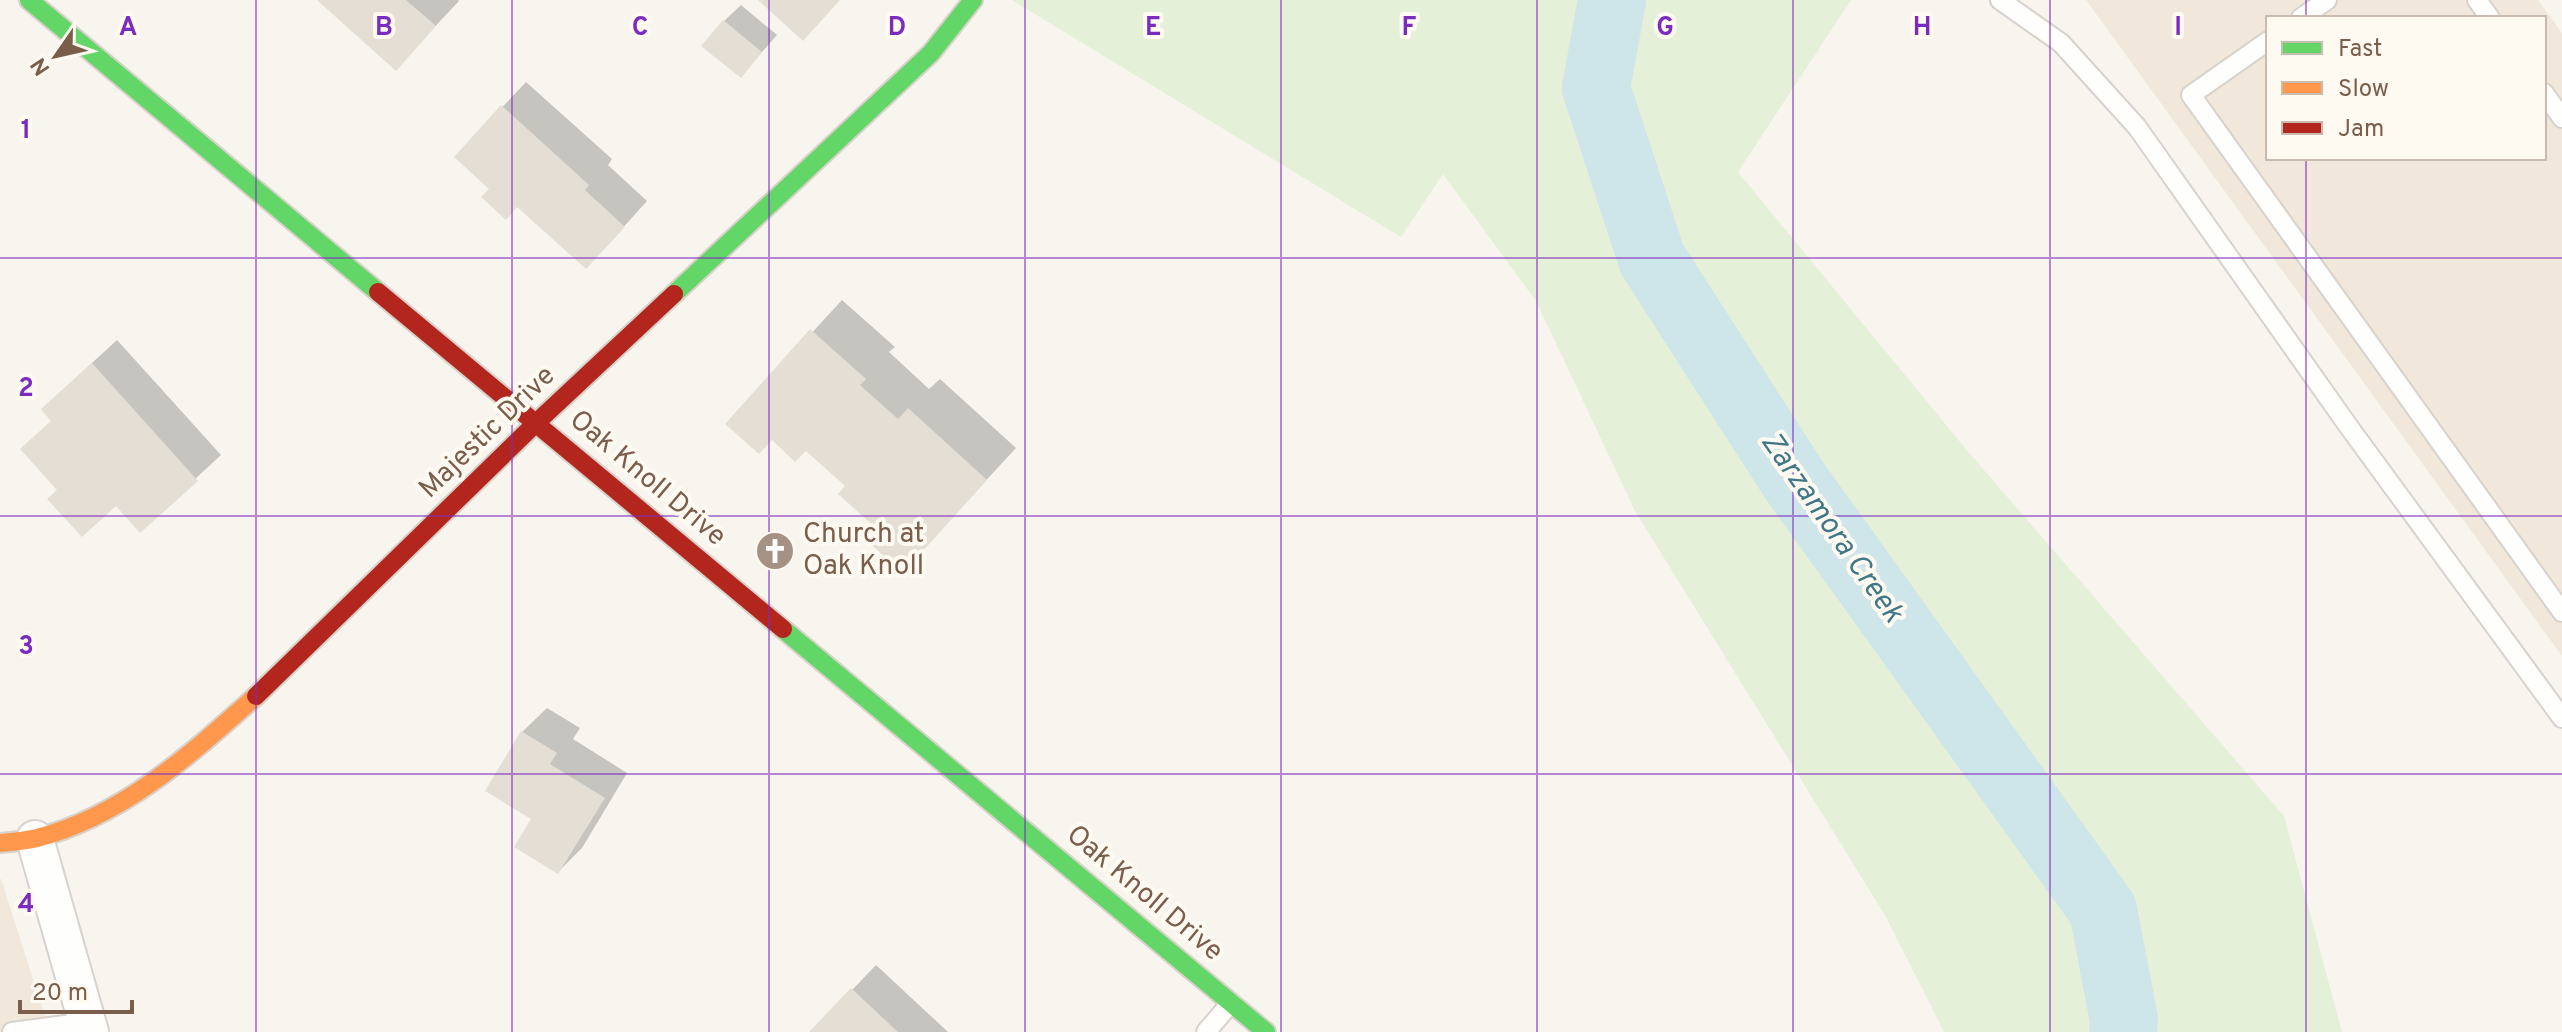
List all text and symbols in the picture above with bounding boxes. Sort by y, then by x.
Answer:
text: A [119,12,137,45]
text: B [375,12,393,45]
text: C [632,12,648,45]
text: D [888,12,906,45]
text: E [1145,12,1161,45]
text: F [1402,12,1417,45]
text: G [1656,12,1674,45]
text: H [1913,12,1931,45]
text: I [2174,12,2182,45]
north arrow [16,16,96,96]
legend [2266,16,2546,160]
text: Fast [2338,35,2382,65]
text: N [26,52,57,80]
text: Slow [2338,75,2389,105]
text: 1 [21,115,31,148]
text: Jam [2338,115,2384,145]
street label: Majestic Drive [412,359,564,507]
text: 2 [18,373,34,406]
street label: Oak Knoll Drive [561,403,733,555]
water label: Zarzamora Creek [1752,426,1911,631]
place label: Church at Oak Knoll [803,517,924,585]
church icon: Church at Oak Knoll [754,530,796,572]
text: 3 [18,631,34,664]
street label: Oak Knoll Drive [1058,818,1230,970]
text: 4 [18,889,34,922]
scale bar [20,964,132,1014]
text: 20 m [32,979,88,1009]

